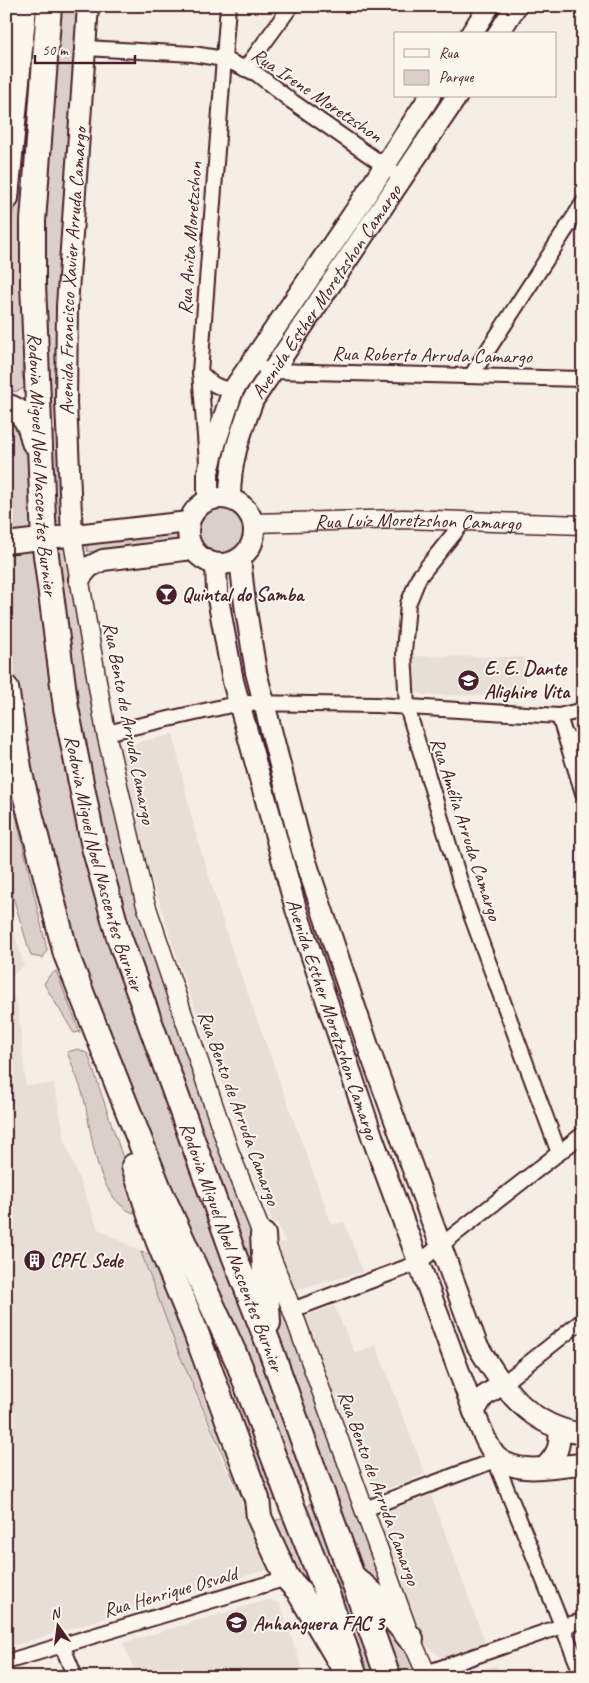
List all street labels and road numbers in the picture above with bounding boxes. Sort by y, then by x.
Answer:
street label: Rua Irene Moretzshon [247,42,388,149]
street label: Avenida Francisco Xavier Arruda Camargo [53,125,92,416]
street label: Rua Anita Moretzshon [172,160,208,315]
street label: Avenida Esther Moretzshon Camargo [245,179,407,403]
street label: Rodovia Miguel Noel Nascentes Burnier [23,332,64,599]
street label: Rua Roberto Arruda Camargo [332,341,533,369]
street label: Rua Luíz Moretzshon Camargo [315,506,522,535]
street label: Rua Bento de Arruda Camargo [97,620,161,827]
street label: Rodovia Miguel Noel Nascentes Burnier [59,733,151,996]
street label: Rua Amélia Arruda Camargo [425,734,508,924]
street label: Avenida Esther Moretzshon Camargo [281,896,385,1144]
street label: Rua Bento de Arruda Camargo [192,1007,286,1210]
street label: Rodovia Miguel Noel Nascentes Burnier [174,1119,290,1376]
street label: Rua Bento de Arruda Camargo [332,1387,426,1590]
street label: Rua Henrique Osvald [100,1560,243,1623]

